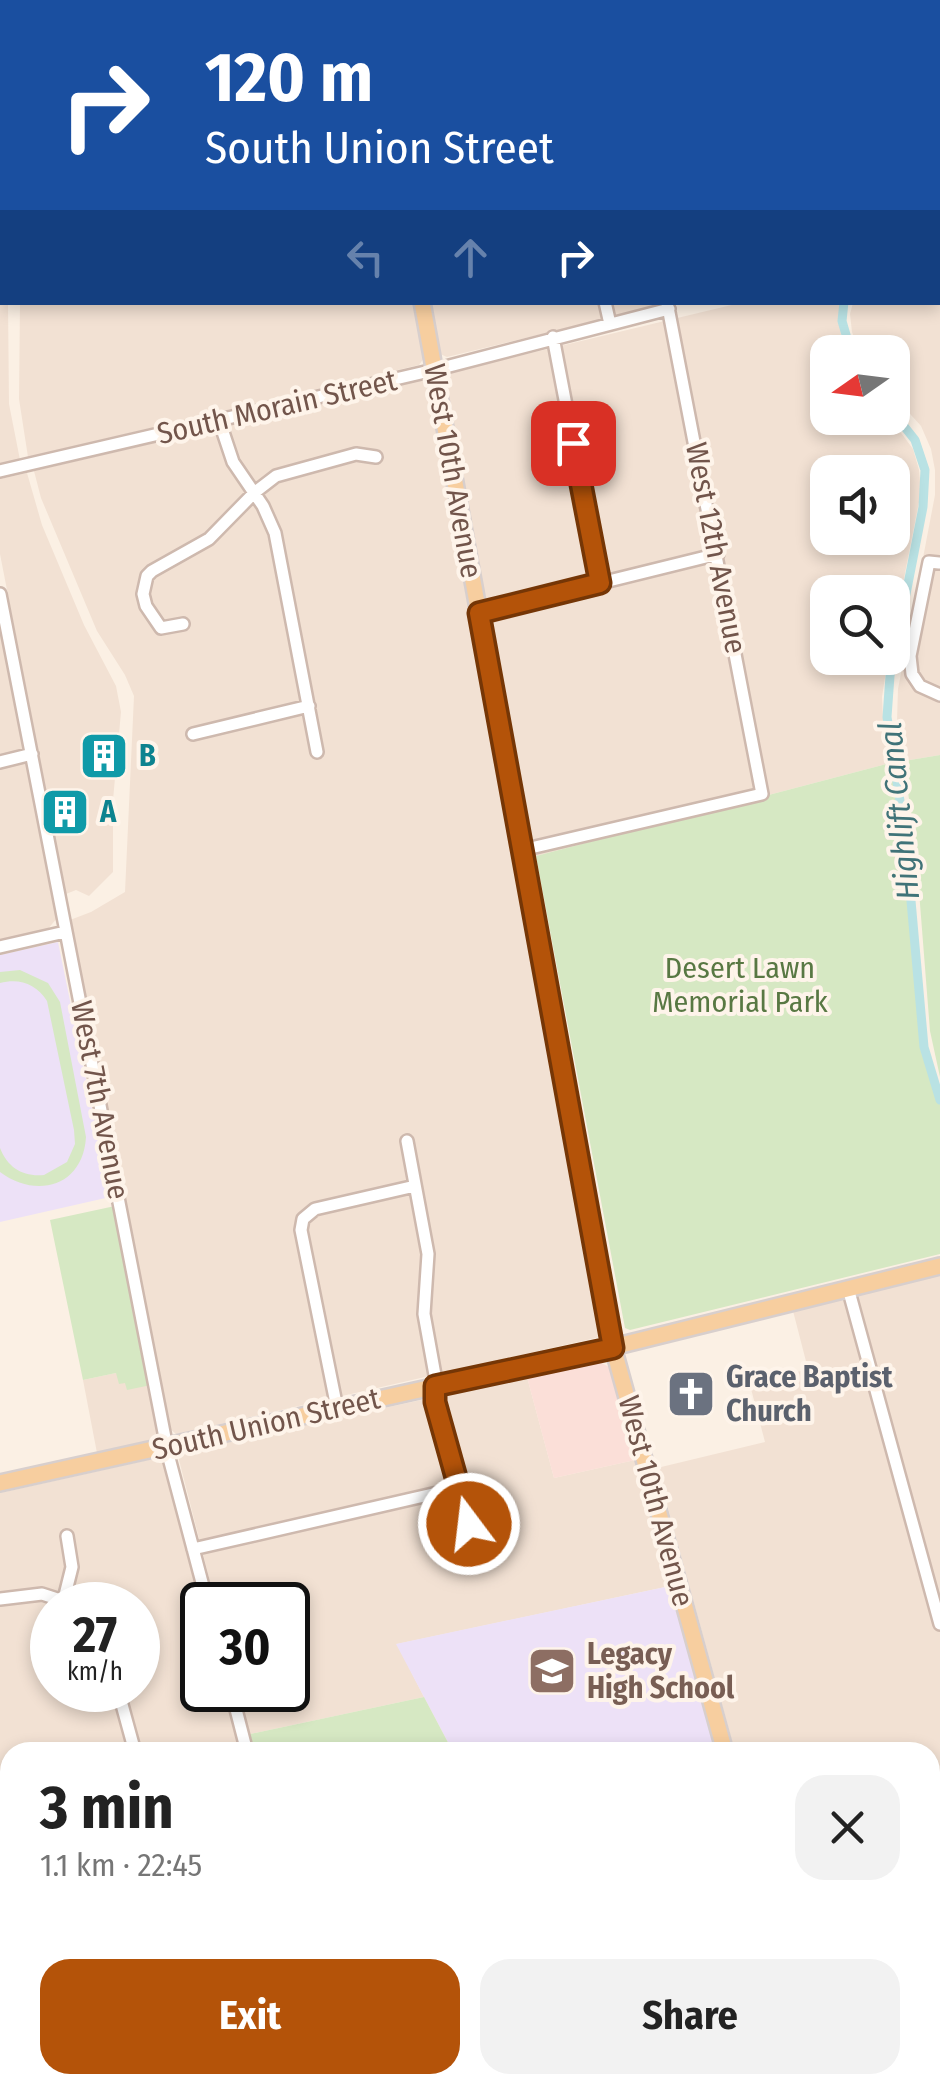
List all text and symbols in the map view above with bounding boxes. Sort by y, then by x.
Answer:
text: 120 m [205,36,373,120]
icon: right [40,40,170,170]
text: South Union Street [205,121,554,175]
icon: left [338,230,393,285]
icon: ahead [443,230,498,285]
icon: right [548,230,603,285]
north arrow [810,335,910,435]
map controls [810,335,910,675]
street label: West 10th Avenue [416,361,490,581]
street label: South Morain Street [154,362,400,452]
pin [531,401,616,486]
icon: arrive [546,416,601,471]
street label: West 12th Avenue [678,439,754,657]
button: sound [810,455,910,555]
button: search [810,575,910,675]
water label: Highlift Canal [871,720,927,902]
building icon: B [78,730,130,782]
place label: B [139,738,156,774]
building icon: A [39,786,91,838]
place label: A [99,794,117,830]
park label: Desert Lawn Memorial Park [652,950,828,1020]
street label: West 7th Avenue [63,998,137,1202]
place label: Grace Baptist Church [726,1359,893,1429]
church icon: Grace Baptist Church [665,1368,717,1420]
street label: South Union Street [149,1380,383,1468]
street label: West 10th Avenue [611,1392,701,1610]
position arrow [417,1472,521,1576]
speed limit sign: 30 [180,1582,310,1712]
text: 27 [73,1605,117,1665]
place label: Legacy High School [587,1636,735,1706]
school or university icon: Legacy High School [526,1645,578,1697]
text: km/h [67,1657,123,1687]
text: 3 min [40,1772,174,1844]
button: close [795,1775,900,1880]
text: 1.1 km · 22:45 [40,1846,202,1884]
button: Exit [40,1959,460,2074]
button: Share [480,1959,900,2074]

